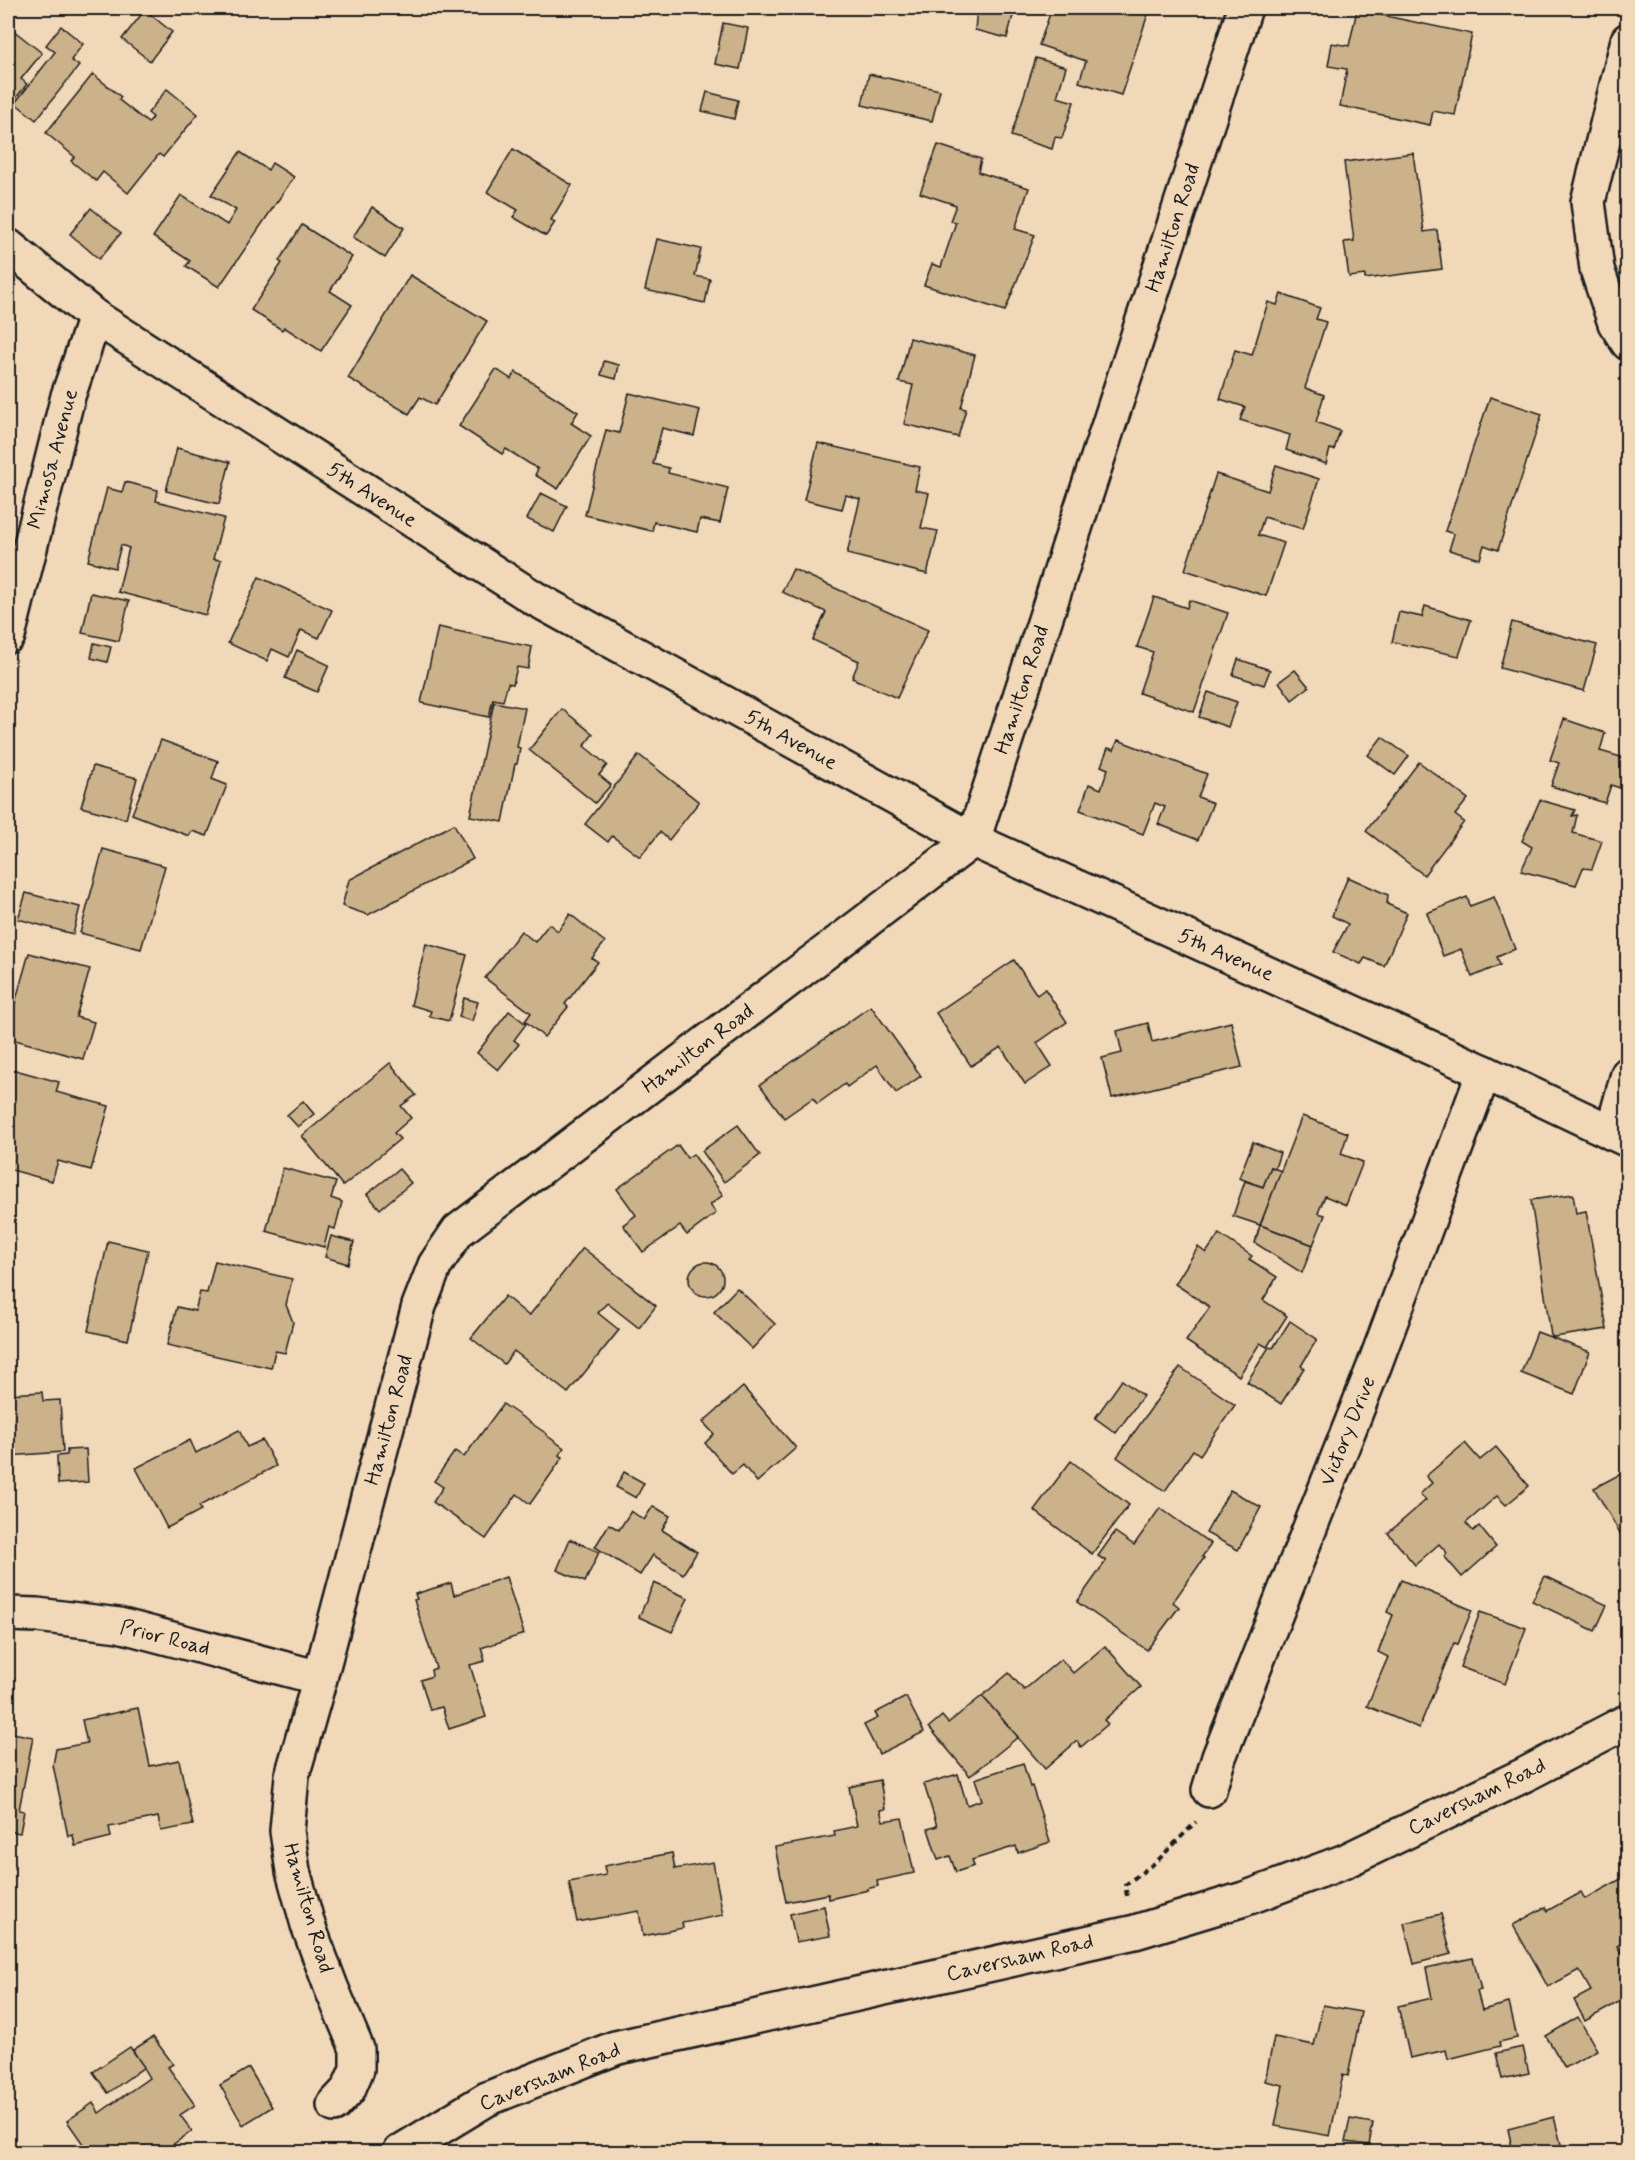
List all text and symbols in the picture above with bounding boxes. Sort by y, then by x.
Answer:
street label: Hamilton Road [1139,160,1207,296]
street label: Mimosa Avenue [21,386,85,532]
street label: 5th Avenue [322,456,422,534]
street label: Hamilton Road [988,622,1056,758]
street label: 5th Avenue [740,703,842,777]
street label: 5th Avenue [1174,922,1278,988]
street label: Hamilton Road [636,998,760,1100]
street label: Hamilton Road [358,1352,420,1488]
street label: Victory Drive [1313,1372,1383,1490]
street label: Prior Road [117,1613,213,1663]
street label: Caversham Road [1404,1752,1550,1842]
street label: Hamilton Road [276,1840,340,1976]
street label: Caversham Road [944,1928,1096,1988]
street label: Caversham Road [475,2036,625,2118]

